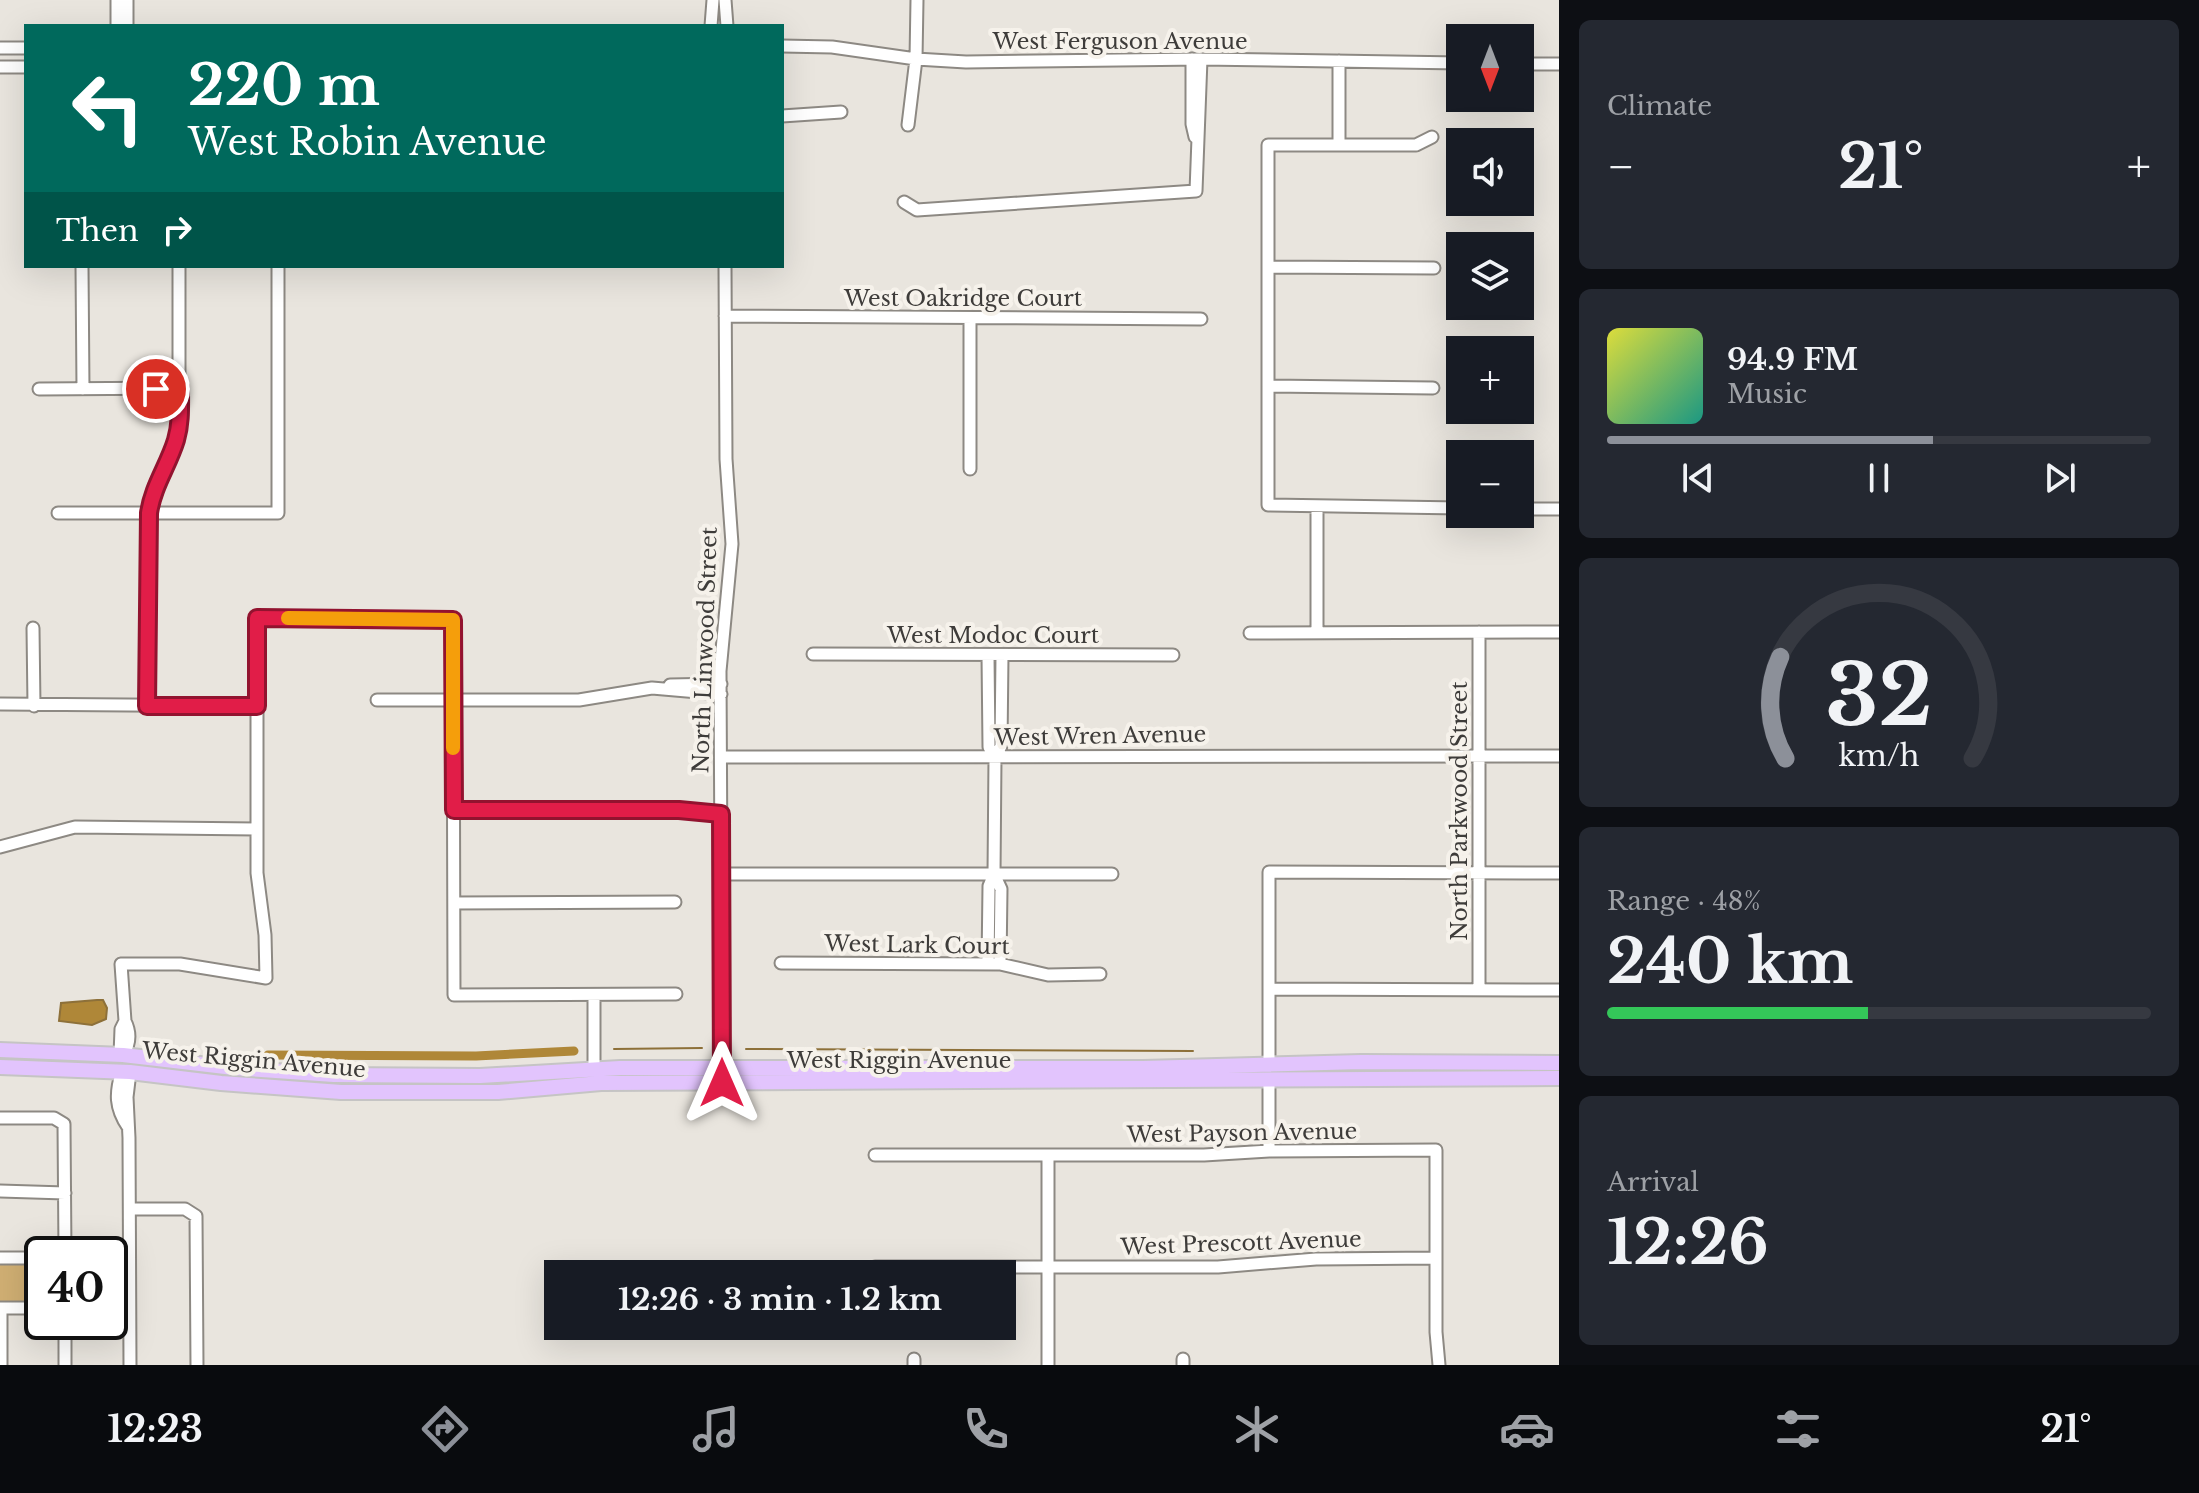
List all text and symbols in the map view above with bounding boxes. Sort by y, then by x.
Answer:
north arrow [1446,24,1534,112]
map controls [1446,24,1534,528]
street label: West Ferguson Avenue [991,28,1248,55]
text: 220 m [188,51,380,120]
icon: left [56,56,160,160]
text: Climate [1607,90,1712,122]
text: West Robin Avenue [188,120,547,165]
button: sound [1446,128,1534,216]
text: 21° [1838,130,1923,204]
text: − [1607,139,1635,194]
text: + [2127,139,2151,194]
icon: right [155,208,199,252]
text: Then [56,212,139,249]
button: layers [1446,232,1534,320]
street label: West Oakridge Court [843,285,1083,312]
button: + [1446,336,1534,424]
text: 94.9 FM [1727,341,1858,378]
pin [122,355,190,423]
icon: arrive [134,367,178,411]
text: Music [1727,378,1807,410]
button: − [1446,440,1534,528]
icon: previous [1676,456,1720,500]
icon: pause [1857,456,1901,500]
icon: next [2038,456,2082,500]
street label: North Linwood Street [687,526,723,774]
street label: West Modoc Court [886,622,1100,649]
text: 32 [1825,643,1933,746]
street label: North Parkwood Street [1446,681,1473,941]
street label: West Wren Avenue [993,721,1206,751]
text: km/h [1838,738,1920,774]
text: Range · 48% [1607,885,1761,917]
text: 240 km [1607,925,1853,999]
street label: West Lark Court [823,930,1011,960]
street label: West Riggin Avenue [140,1037,367,1083]
position arrow [680,1041,764,1125]
street label: West Riggin Avenue [786,1047,1011,1074]
street label: West Payson Avenue [1126,1117,1357,1149]
text: Arrival [1607,1166,1699,1198]
text: 12:26 [1607,1206,1769,1280]
street label: West Prescott Avenue [1119,1225,1362,1261]
speed limit sign: 40 [24,1236,128,1340]
text: 12:26 · 3 min · 1.2 km [618,1281,942,1318]
icon: directions [417,1401,473,1457]
icon: music [688,1401,744,1457]
icon: phone [958,1401,1014,1457]
icon: climate [1229,1401,1285,1457]
icon: car [1499,1401,1555,1457]
icon: filters [1770,1401,1826,1457]
text: 12:23 [107,1407,203,1452]
text: 21° [2040,1407,2092,1452]

